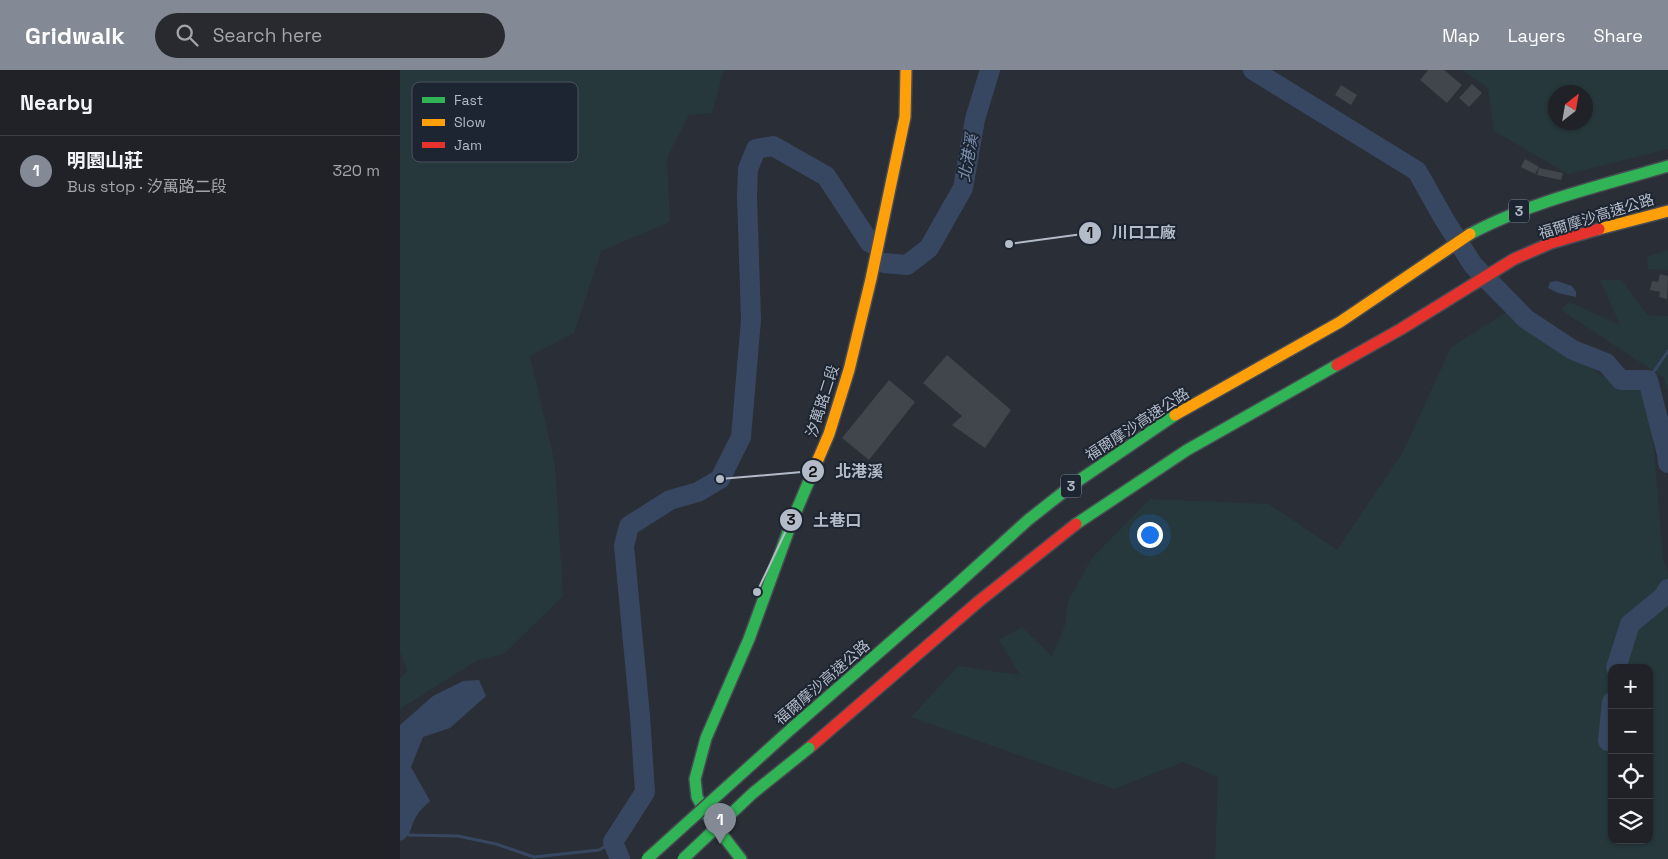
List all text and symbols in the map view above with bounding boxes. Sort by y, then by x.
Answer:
search box [155,13,505,58]
text: Gridwalk [25,20,125,51]
icon: search [173,21,201,49]
text: Search here [213,23,322,48]
text: Map [1442,24,1480,47]
text: Layers [1508,24,1565,47]
text: Share [1593,24,1643,47]
legend [412,82,578,162]
north arrow [1548,85,1593,130]
text: Nearby [20,89,93,116]
text: Fast [454,91,483,109]
text: Slow [454,113,486,131]
water label: 北港溪 [953,131,983,183]
text: Jam [454,136,482,154]
text: 明園山莊 [67,148,143,173]
text: 1 [32,160,40,181]
text: 320 m [333,160,380,181]
text: Bus stop · 汐萬路二段 [67,176,227,197]
street label: 福爾摩沙高速公路 [1536,189,1656,243]
road number: 3 [1509,200,1529,222]
callout: 川口工廠 [1077,217,1186,248]
text: 川口工廠 [1112,222,1176,243]
text: 1 [1087,223,1093,242]
street label: 汐萬路二段 [801,362,843,440]
street label: 福爾摩沙高速公路 [1081,383,1193,465]
callout: 北港溪 [800,456,893,487]
text: 北港溪 [835,461,883,482]
text: 2 [809,462,818,481]
road number: 3 [1061,474,1081,498]
callout: 土巷口 [778,505,871,536]
text: 3 [786,510,796,529]
text: 土巷口 [813,510,861,531]
your location [1137,522,1163,548]
street label: 福爾摩沙高速公路 [770,635,874,729]
map controls [1608,664,1653,844]
button: + [1608,664,1653,709]
button: − [1608,709,1653,754]
button: locate [1608,754,1653,799]
button: layers [1608,799,1653,844]
pin: 1 [704,803,736,844]

